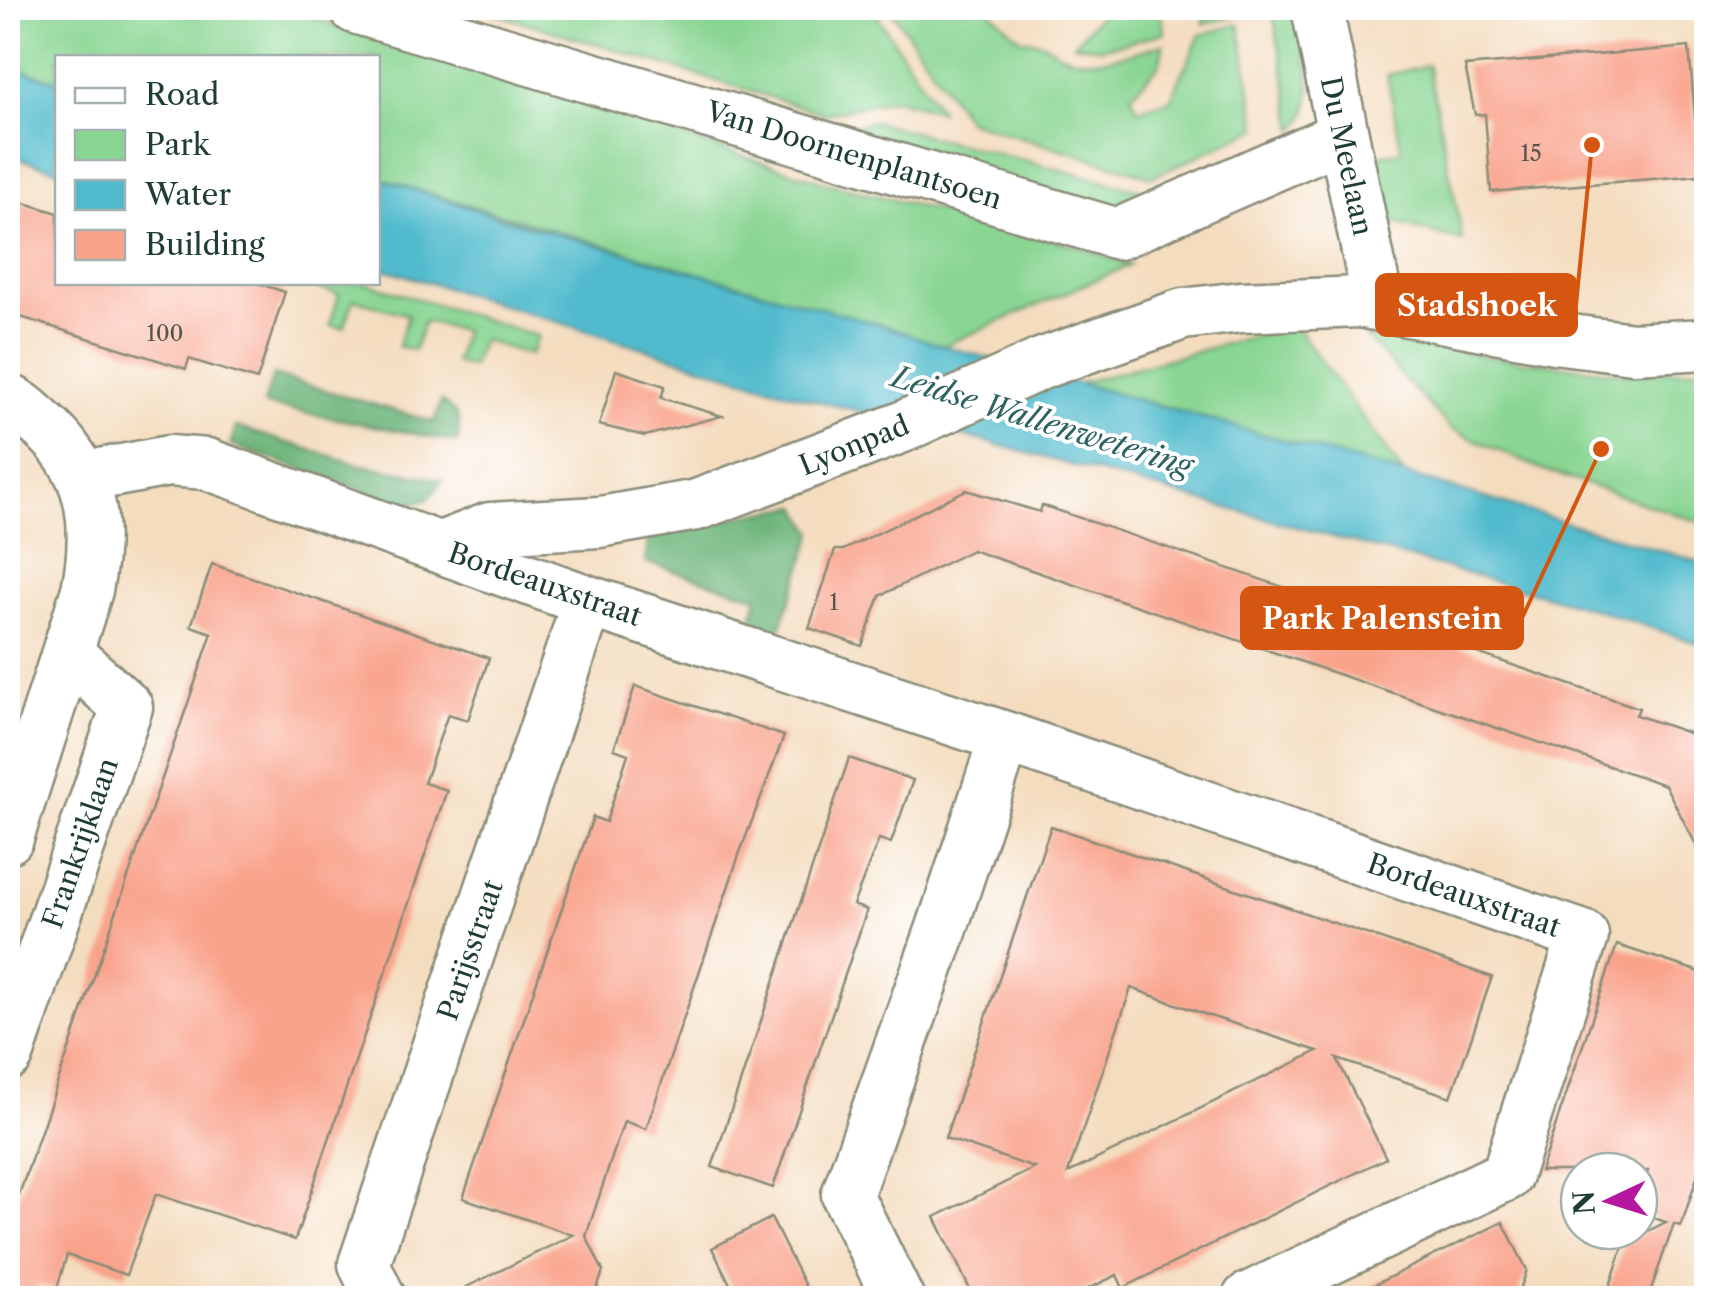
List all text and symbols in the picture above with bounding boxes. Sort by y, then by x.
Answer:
legend [55,55,380,285]
street label: Du Meelaan [1314,73,1380,239]
text: Road [145,76,219,113]
street label: Van Doornenplantsoen [701,94,1006,216]
text: Park [145,126,212,163]
house number: 15 [1520,140,1542,167]
text: Water [144,176,231,213]
text: Building [145,226,265,263]
callout: Stadshoek [1377,275,1576,335]
text: Stadshoek [1397,287,1558,324]
house number: 100 [146,320,184,347]
water label: Leidse Wallenwetering [886,357,1199,485]
street label: Lyonpad [794,408,914,482]
street label: Bordeauxstraat [444,535,646,633]
callout: Park Palenstein [1242,588,1522,648]
house number: 1 [829,589,839,616]
text: Park Palenstein [1262,600,1502,637]
street label: Frankrijklaan [35,753,125,933]
street label: Bordeauxstraat [1363,846,1565,944]
street label: Parijsstraat [430,875,510,1025]
north arrow [1559,1151,1659,1251]
text: N [1566,1189,1602,1216]

